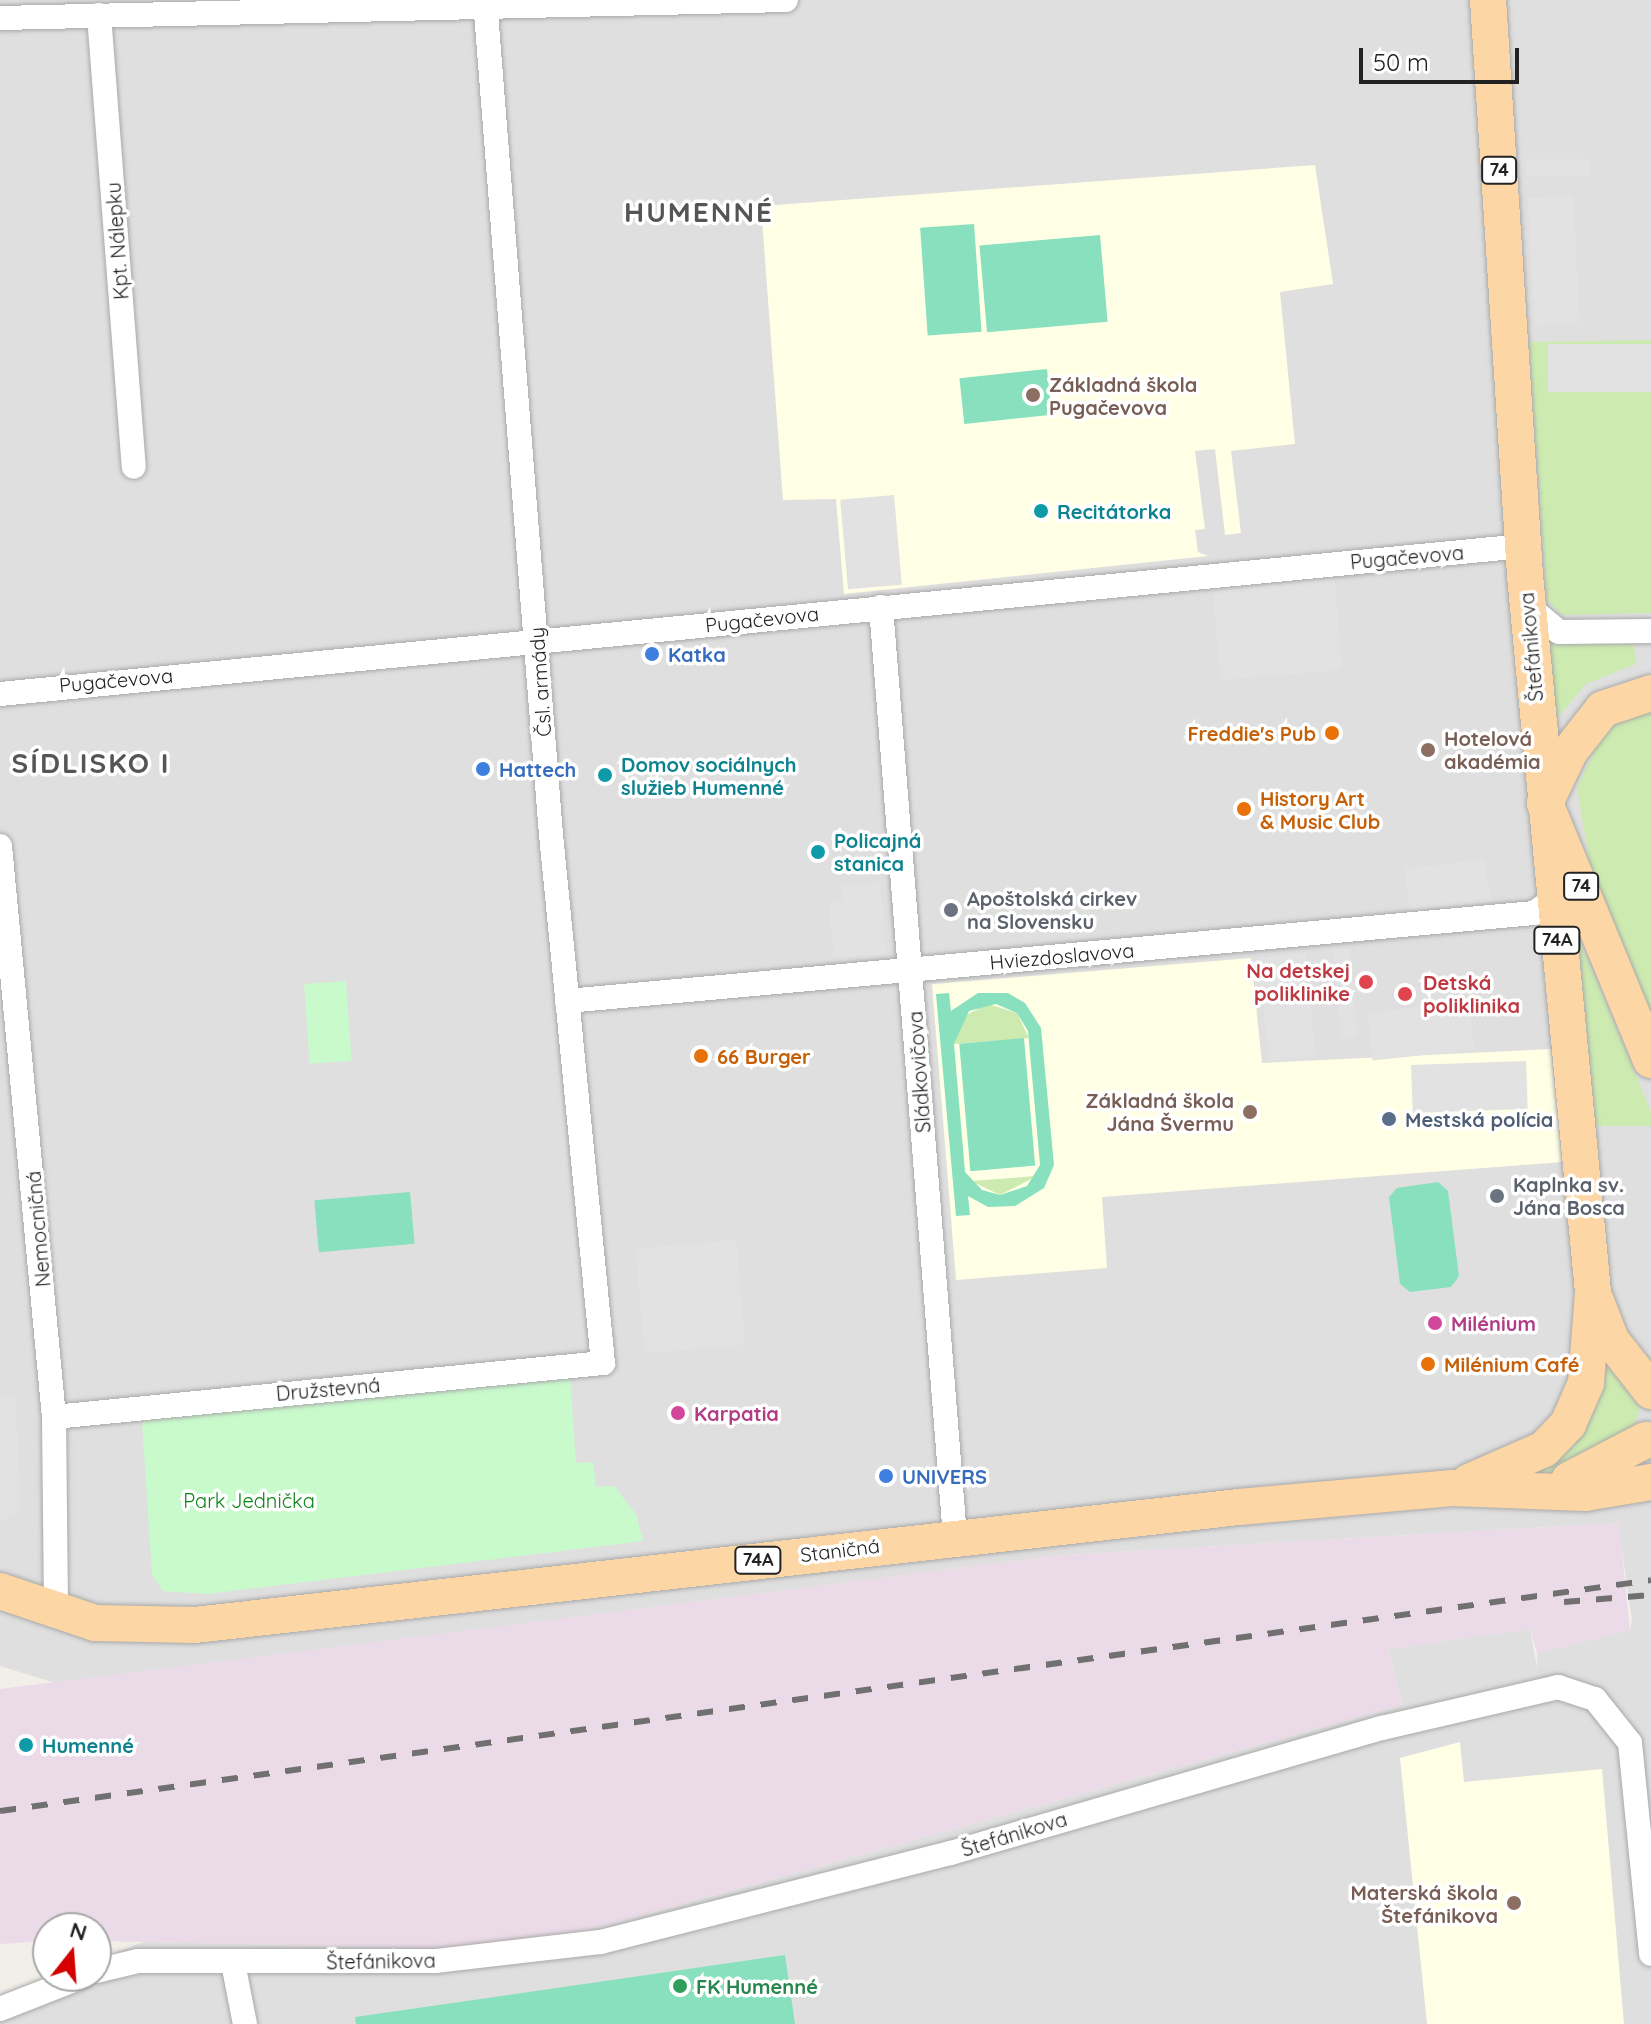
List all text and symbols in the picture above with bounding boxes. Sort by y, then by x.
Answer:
scale bar [1363,32,1523,82]
text: 50 m [1373,47,1429,77]
road number: 74 [1481,156,1517,184]
street label: Kpt. Nálepku [101,181,133,301]
district label: HUMENNÉ [624,195,774,229]
place label: Základná škola Pugačevova [1049,372,1197,419]
marker: Základná škola Pugačevova [1024,386,1042,404]
place label: Recitátorka [1057,499,1171,523]
marker: Recitátorka [1032,502,1050,520]
street label: Pugačevova [1349,540,1465,574]
street label: Štefánikova [1514,592,1548,702]
street label: Pugačevova [704,601,820,637]
street label: Čsl. armády [524,626,556,738]
place label: Katka [668,642,726,666]
marker: Katka [643,645,661,663]
street label: Pugačevova [58,663,174,697]
place label: Freddie's Pub [1188,721,1316,745]
marker: Freddie's Pub [1323,724,1341,742]
place label: Hotelová akadémia [1444,726,1540,773]
marker: Hotelová akadémia [1419,741,1437,759]
district label: SÍDLISKO I [12,746,170,780]
place label: Domov sociálnych služieb Humenné [621,752,796,799]
place label: Hattech [499,757,576,781]
marker: Hattech [474,760,492,778]
marker: Domov sociálnych služieb Humenné [596,766,614,784]
place label: History Art & Music Club [1260,786,1380,833]
marker: History Art & Music Club [1235,800,1253,818]
place label: Policajná stanica [834,828,921,875]
marker: Policajná stanica [809,843,827,861]
road number: 74 [1563,872,1599,900]
place label: Apoštolská cirkev na Slovensku [967,886,1137,933]
marker: Apoštolská cirkev na Slovensku [942,901,960,919]
road number: 74A [1533,926,1581,954]
street label: Hviezdoslavova [989,938,1135,974]
place label: Na detskej poliklinike [1246,958,1350,1005]
place label: Detská poliklinika [1423,970,1520,1017]
marker: Na detskej poliklinike [1357,973,1375,991]
marker: Detská poliklinika [1394,983,1416,1005]
street label: Sládkovičova [903,1010,935,1134]
place label: 66 Burger [717,1044,811,1068]
marker: 66 Burger [692,1047,710,1065]
place label: Základná škola Jána Švermu [1086,1088,1234,1135]
marker: Základná škola Jána Švermu [1241,1103,1259,1121]
place label: Mestská polícia [1405,1107,1553,1131]
marker: Mestská polícia [1380,1110,1398,1128]
street label: Nemocničná [21,1170,55,1288]
place label: Kaplnka sv. Jána Bosca [1513,1172,1625,1219]
marker: Kaplnka sv. Jána Bosca [1488,1187,1506,1205]
place label: Milénium [1451,1311,1536,1335]
marker: Milénium [1426,1314,1444,1332]
place label: Milénium Café [1444,1352,1580,1376]
marker: Milénium Café [1419,1355,1437,1373]
street label: Družstevná [275,1372,381,1406]
place label: Karpatia [694,1401,779,1425]
marker: Karpatia [669,1404,687,1422]
place label: UNIVERS [902,1464,987,1488]
marker: UNIVERS [877,1467,895,1485]
park label: Park Jednička [183,1488,315,1512]
street label: Staničná [799,1533,881,1567]
road number: 74A [734,1546,782,1574]
place label: Humenné [42,1733,134,1757]
marker: Humenné [17,1736,35,1754]
street label: Štefánikova [958,1807,1070,1861]
place label: Materská škola Štefánikova [1350,1880,1498,1927]
marker: Materská škola Štefánikova [1505,1894,1523,1912]
north arrow [32,1912,112,1992]
text: N [67,1915,90,1947]
street label: Štefánikova [326,1948,436,1974]
place label: FK Humenné [696,1974,818,1998]
marker: FK Humenné [671,1977,689,1995]

